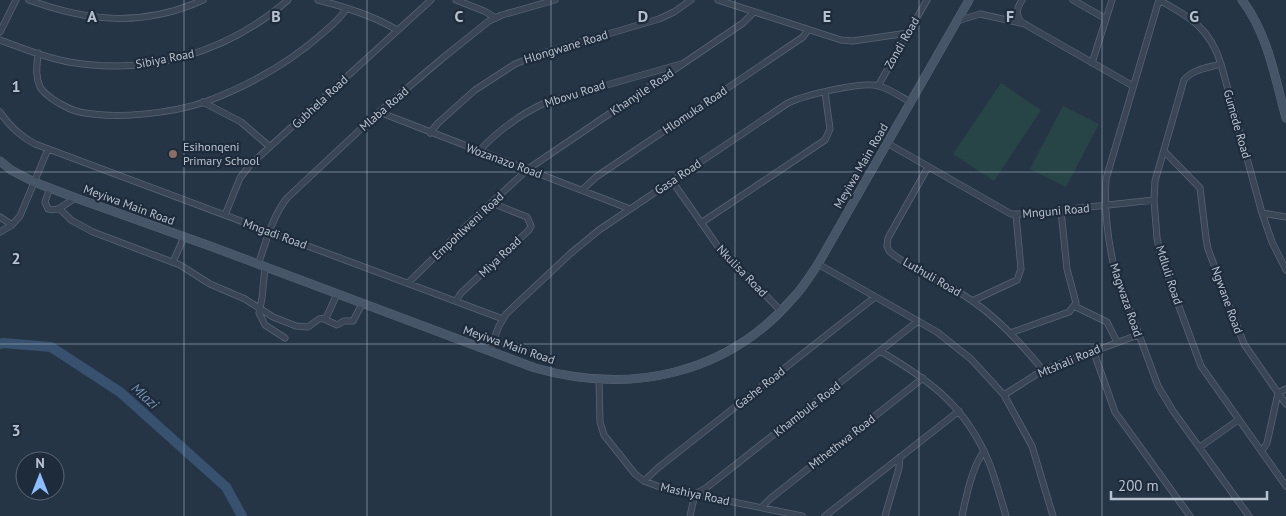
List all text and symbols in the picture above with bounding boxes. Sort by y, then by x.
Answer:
text: A [87,6,97,26]
text: B [271,6,281,26]
text: C [455,6,464,26]
text: D [638,6,648,26]
text: E [823,6,831,26]
text: F [1006,6,1014,26]
text: G [1189,6,1199,26]
street label: Zondi Road [881,14,922,71]
street label: Hlongwane Road [522,27,610,66]
street label: Sibiya Road [134,45,196,72]
street label: Khanyile Road [607,65,676,118]
street label: Gubhela Road [289,72,351,131]
text: 1 [11,76,21,96]
street label: Mbovu Road [543,77,607,110]
street label: Mlaba Road [356,83,411,134]
street label: Hlomuka Road [660,83,730,137]
street label: Gumede Road [1221,88,1254,160]
street label: Meyiwa Main Road [830,120,891,211]
place label: Esihonqeni Primary School [183,139,260,168]
street label: Wozanazo Road [464,140,544,181]
marker: Esihonqeni Primary School [167,148,179,160]
street label: Gasa Road [652,156,704,198]
street label: Meyiwa Main Road [82,181,177,228]
street label: Empohlweni Road [429,189,507,263]
street label: Mnguni Road [1022,200,1090,221]
street label: Mngadi Road [241,215,309,252]
street label: Miya Road [475,233,524,280]
street label: Nkulisa Road [714,241,771,300]
street label: Mdluli Road [1153,243,1186,306]
text: 2 [11,248,21,268]
street label: Luthuli Road [900,254,964,299]
street label: Magwaza Road [1107,261,1146,338]
street label: Ngwane Road [1208,264,1247,336]
street label: Meyiwa Main Road [461,322,557,367]
street label: Mtshali Road [1035,341,1102,380]
street label: Gashe Road [732,363,788,412]
street label: Khambule Road [770,378,843,439]
water label: Mlazi [128,379,163,413]
street label: Mthethwa Road [805,411,878,472]
text: 3 [11,420,21,440]
north arrow [15,451,65,501]
text: N [35,454,45,472]
scale bar [1111,468,1267,500]
text: 200 m [1118,476,1159,495]
street label: Mashiya Road [659,479,731,508]

